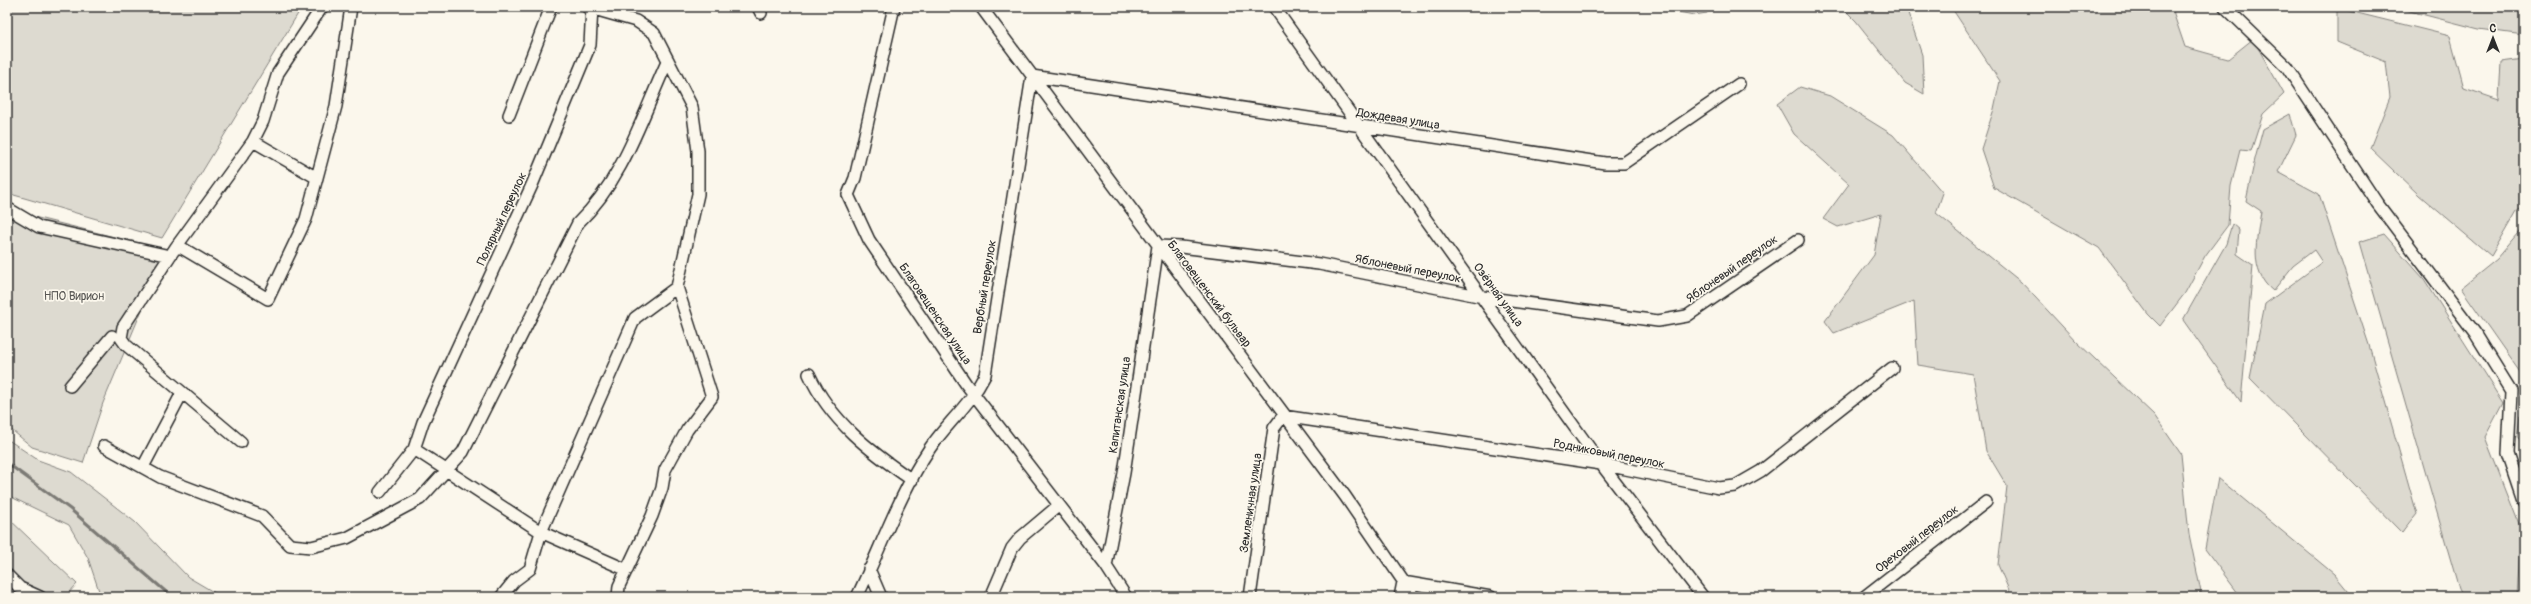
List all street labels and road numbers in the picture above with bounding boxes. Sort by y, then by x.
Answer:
street label: Дождевая улица [1354,105,1441,133]
street label: Полярный переулок [474,170,530,268]
street label: Яблоневый переулок [1683,232,1781,306]
street label: Благовещенский бульвар [1164,238,1254,351]
street label: Вербный переулок [970,239,1000,335]
street label: Яблоневый переулок [1353,251,1463,287]
street label: Благовещенская улица [895,260,975,368]
street label: Озёрная улица [1470,260,1526,330]
street label: Капитанская улица [1106,355,1134,454]
street label: Родниковый переулок [1552,436,1666,472]
street label: Земленичная улица [1237,452,1265,554]
street label: Ореховый переулок [1872,502,1962,576]

